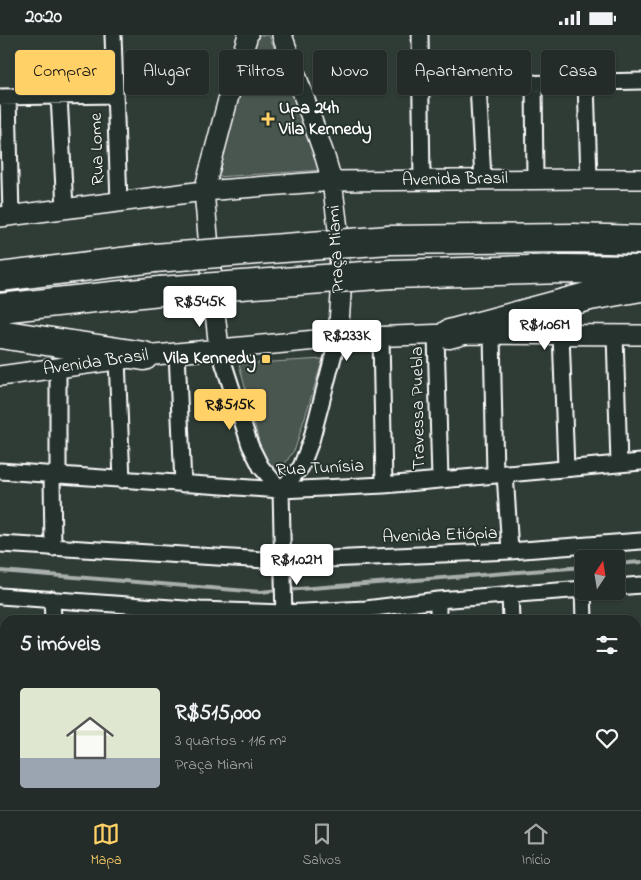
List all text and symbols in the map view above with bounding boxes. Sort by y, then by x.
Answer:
text: 20:20 [25,4,62,31]
chip: Comprar [15,50,115,95]
chip: Alugar [125,50,209,95]
chip: Filtros [219,50,303,95]
chip: Novo [313,50,387,95]
chip: Apartamento [397,50,531,95]
chip: Casa [541,50,615,95]
place label: Upa 24h Vila Kennedy [278,96,372,144]
street label: Rua Lome [84,111,112,186]
marker: Upa 24h Vila Kennedy [261,112,275,126]
street label: Avenida Brasil [402,166,508,194]
street label: Praça Miami [322,204,352,294]
pin: R$545K [159,285,241,328]
text: R$545K [174,290,226,314]
pin: R$1.06M [499,309,591,351]
text: R$1.06M [520,313,570,337]
pin: R$233K [306,319,388,362]
text: R$233K [323,324,371,348]
street label: Avenida Brasil [42,343,150,383]
place label: Vila Kennedy [162,346,256,373]
street label: Travessa Puebla [405,346,433,470]
marker: Vila Kennedy [260,353,272,365]
pin: R$515K [189,389,271,431]
text: R$515K [205,393,255,417]
street label: Rua Tunísia [275,454,365,484]
street label: Avenida Etiópia [382,521,498,551]
pin: R$1.02M [251,543,343,586]
text: R$1.02M [271,548,323,572]
north arrow [575,550,625,600]
map controls [575,550,625,600]
text: 5 imóveis [20,630,101,660]
icon: filters [593,631,621,659]
text: R$515,000 [175,699,261,729]
icon: home [60,708,120,768]
icon: heart [593,724,621,752]
text: 3 quartos · 116 m² [175,729,287,753]
text: Praça Miami [175,753,253,777]
tab: Mapa [90,820,122,871]
tab: Salvos [302,820,341,871]
tab: Início [522,820,551,871]

